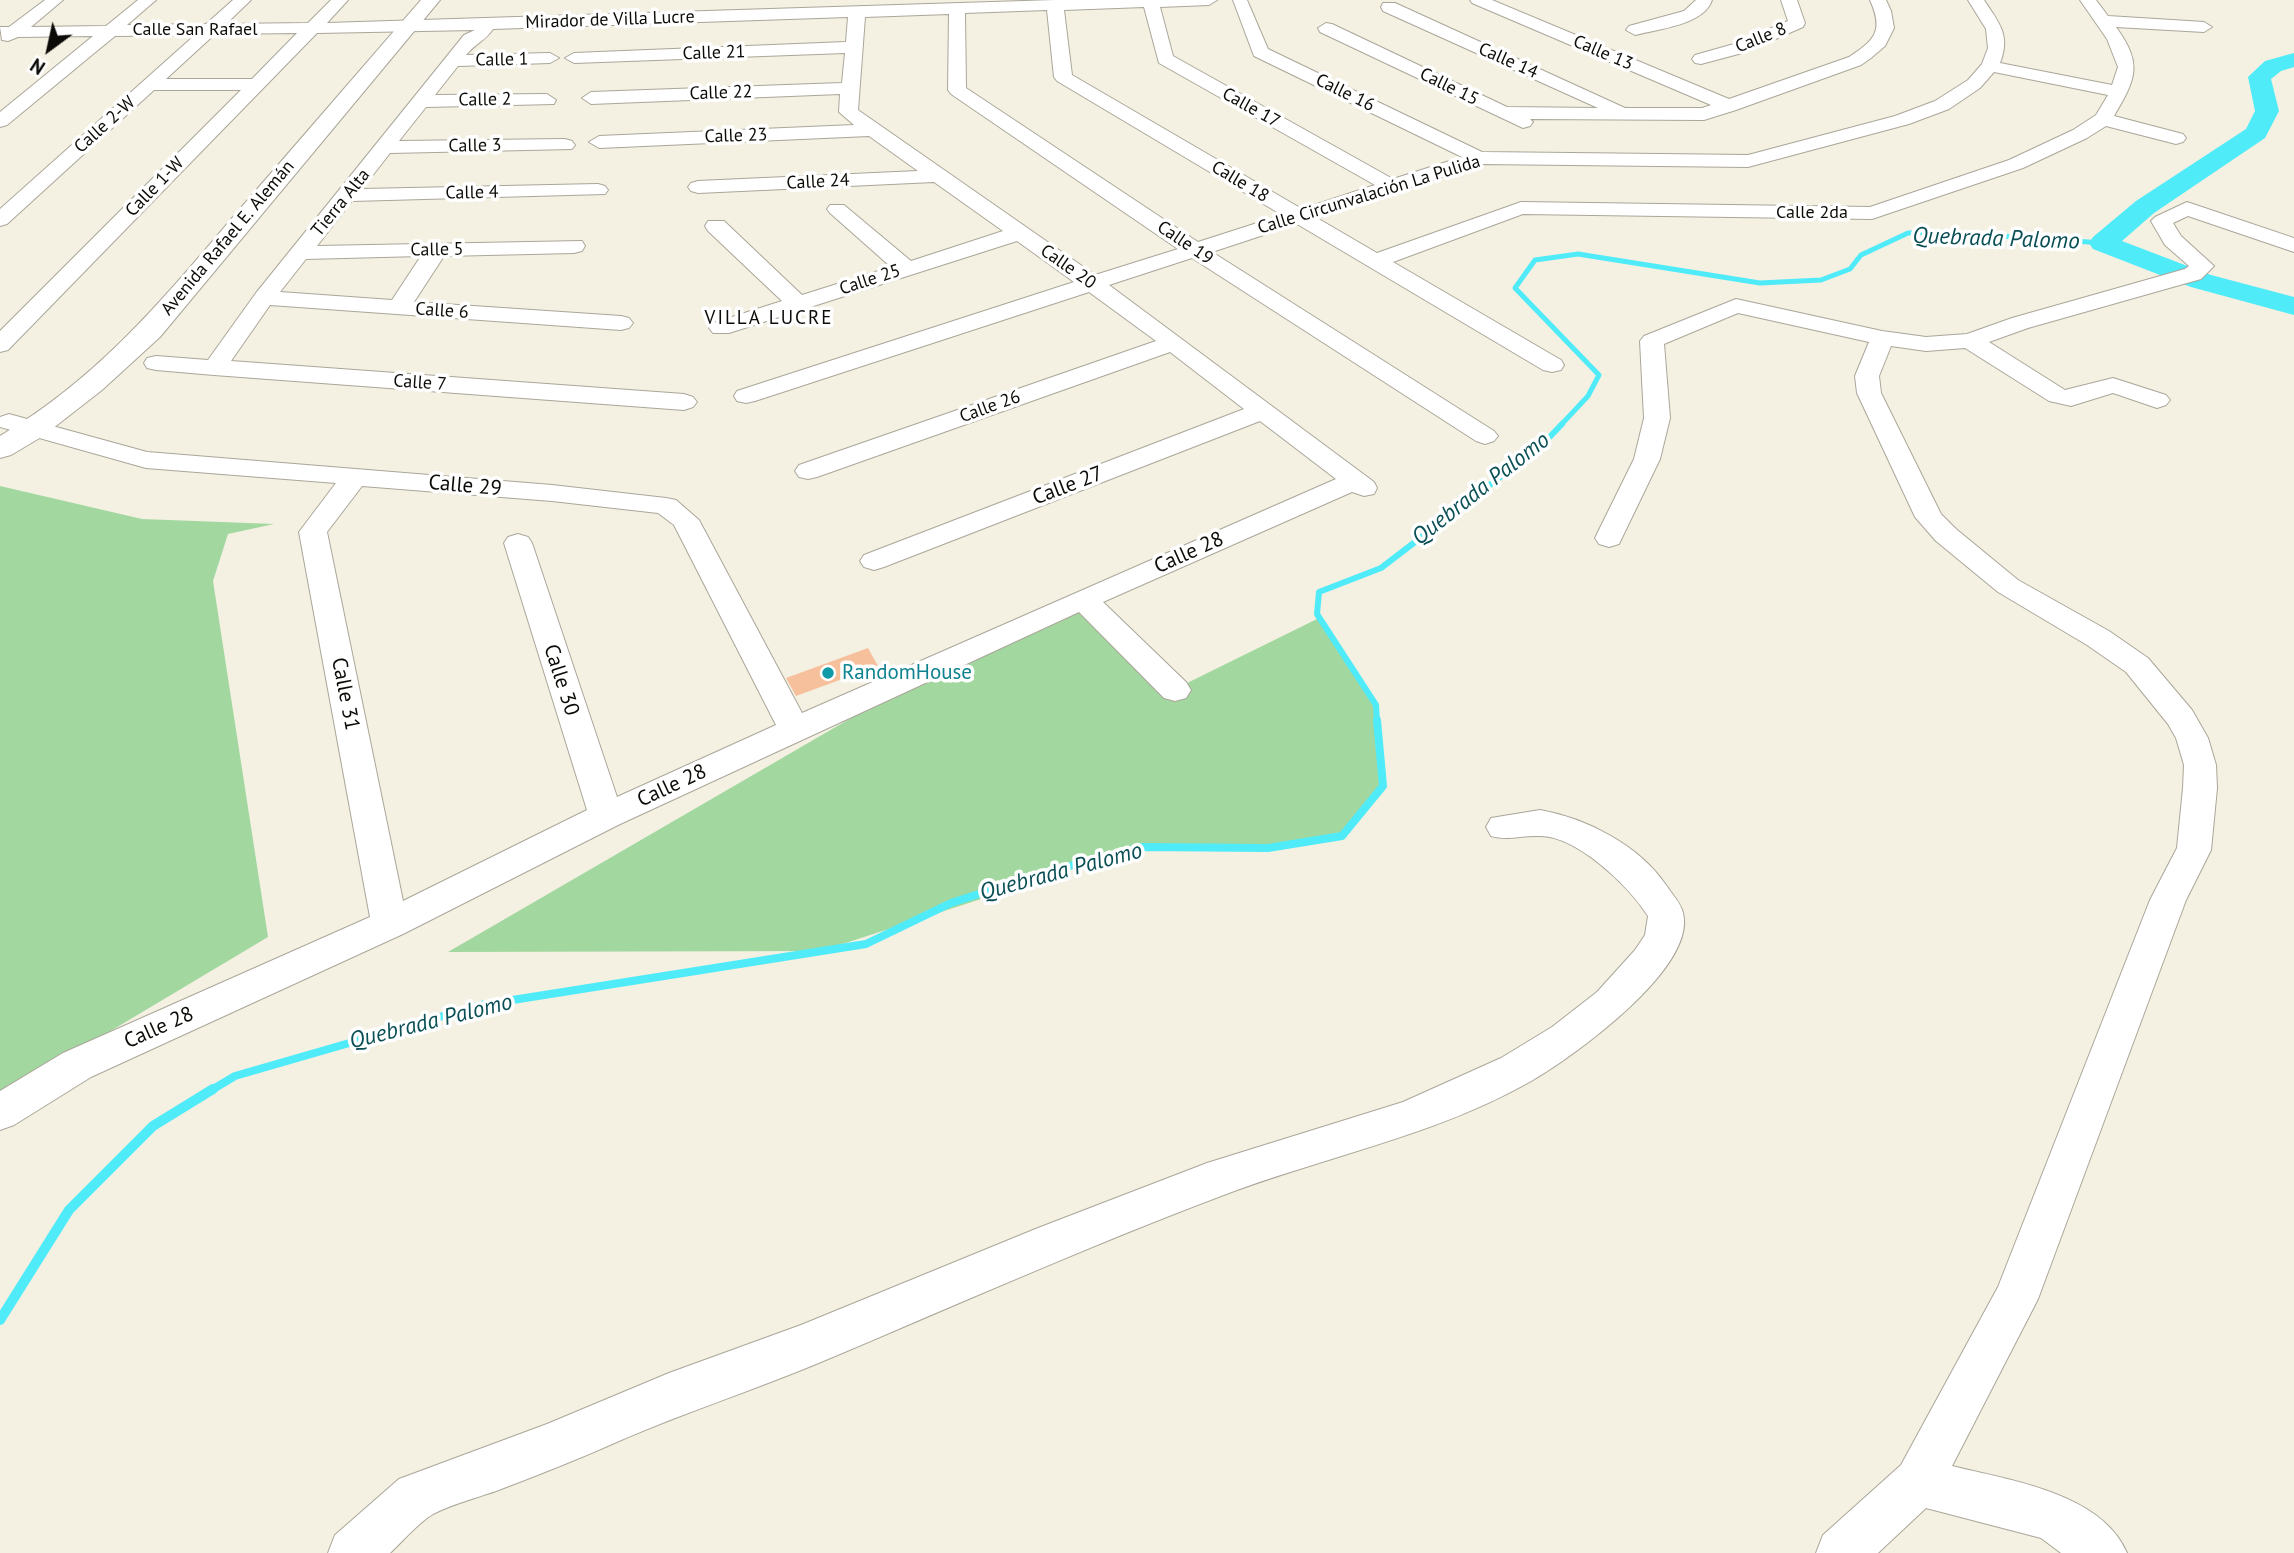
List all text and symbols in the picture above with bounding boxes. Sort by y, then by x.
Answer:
street label: Mirador de Villa Lucre [525,6,695,34]
north arrow [14,14,84,84]
street label: Calle 8 [1732,18,1790,58]
street label: Calle San Rafael [132,19,258,41]
street label: Calle 13 [1570,31,1636,75]
street label: Calle 14 [1475,38,1541,84]
street label: Calle 21 [682,41,746,65]
street label: Calle 1 [475,49,529,71]
text: N [26,53,49,80]
street label: Calle 15 [1416,63,1482,111]
street label: Calle 16 [1312,69,1378,117]
street label: Calle 22 [689,81,753,105]
street label: Calle 17 [1218,83,1284,133]
street label: Calle 2 [458,89,512,111]
street label: Calle 2-W [70,92,140,158]
street label: Calle 23 [704,124,768,148]
street label: Calle 3 [448,135,502,157]
street label: Calle Circunvalación La Pulida [1255,151,1483,239]
street label: Calle 1-W [121,153,189,221]
street label: Avenida Rafael E. Alemán [157,156,299,320]
street label: Calle 18 [1207,157,1273,207]
street label: Tierra Alta [307,165,375,241]
street label: Calle 24 [786,170,850,194]
street label: Calle 4 [445,182,499,204]
street label: Calle 2da [1776,202,1848,224]
street label: Calle 19 [1153,216,1217,270]
water label: Quebrada Palomo [1912,222,2080,256]
street label: Calle 5 [410,239,464,261]
street label: Calle 20 [1036,240,1100,294]
street label: Calle 25 [837,260,903,300]
street label: Calle 6 [415,298,469,324]
district label: VILLA LUCRE [706,308,832,330]
street label: Calle 7 [393,370,447,396]
street label: Calle 26 [957,386,1023,428]
water label: Quebrada Palomo [1407,427,1555,551]
street label: Calle 27 [1029,461,1107,511]
street label: Calle 29 [427,470,503,502]
street label: Calle 28 [1150,527,1228,579]
street label: Calle 30 [538,641,584,719]
street label: Calle 31 [326,656,364,732]
place label: RandomHouse [842,660,972,686]
marker: RandomHouse [820,665,836,681]
street label: Calle 28 [633,759,711,813]
water label: Quebrada Palomo [977,837,1145,907]
water label: Quebrada Palomo [347,988,515,1056]
street label: Calle 28 [120,1002,198,1054]

